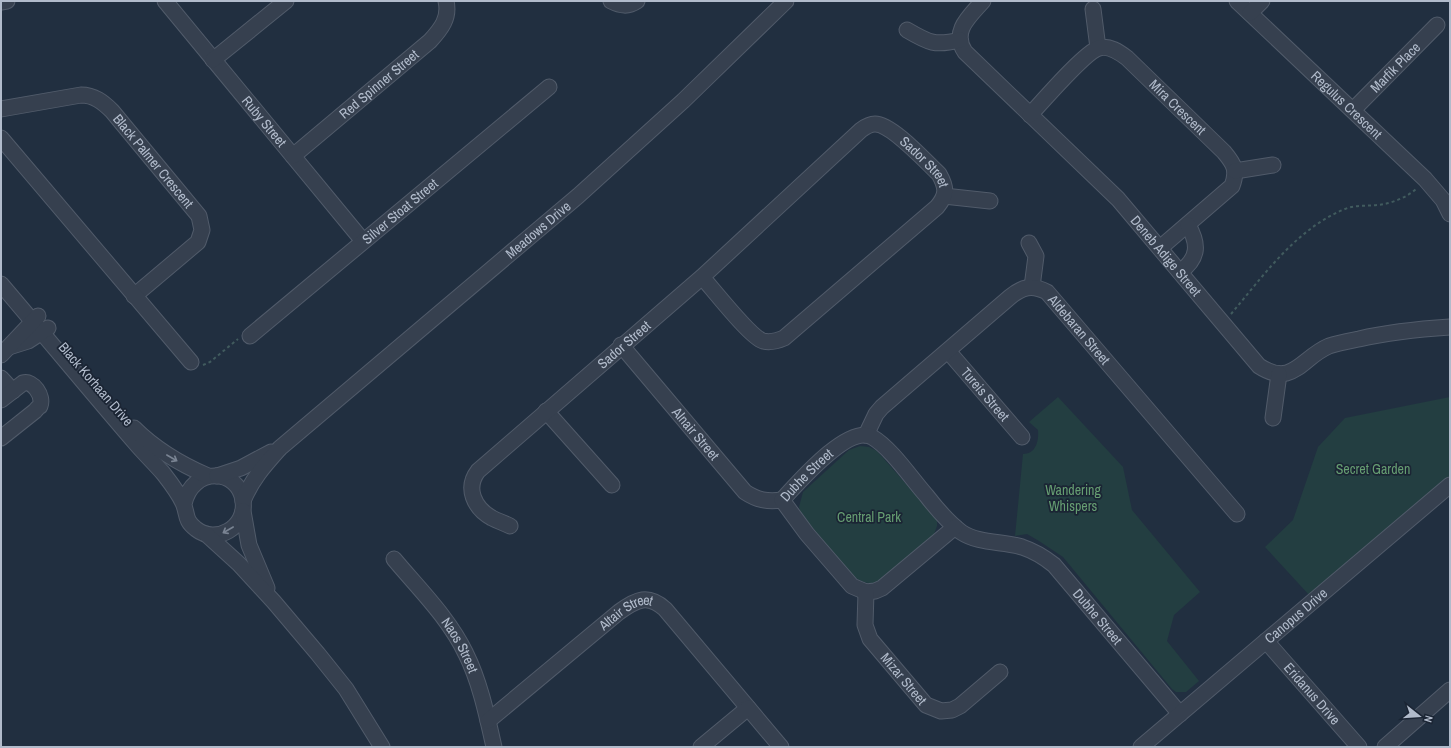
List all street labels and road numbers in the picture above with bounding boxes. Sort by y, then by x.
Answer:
street label: Marfik Place [1366,38,1424,96]
street label: Red Spinner Street [335,45,422,123]
street label: Regulus Crescent [1307,67,1386,143]
street label: Mira Crescent [1145,76,1210,139]
street label: Ruby Street [238,92,291,150]
street label: Black Palmer Crescent [109,110,198,212]
street label: Sador Street [896,132,953,189]
street label: Silver Stoat Street [358,174,441,248]
street label: Meadows Drive [502,197,574,262]
street label: Deneb Adige Street [1127,212,1205,300]
street label: Aldebaran Street [1044,290,1114,368]
street label: Sador Street [594,317,654,373]
street label: Black Korhaan Drive [55,338,137,430]
street label: Tureis Street [957,364,1013,425]
street label: Alnair Street [668,403,723,464]
street label: Dubhe Street [776,444,837,505]
street label: Canopus Drive [1261,584,1331,647]
street label: Dubhe Street [1069,585,1126,648]
street label: Altair Street [594,591,655,635]
street label: Naos Street [437,614,482,675]
street label: Mizar Street [877,649,931,708]
street label: Eridanus Drive [1280,659,1344,728]

